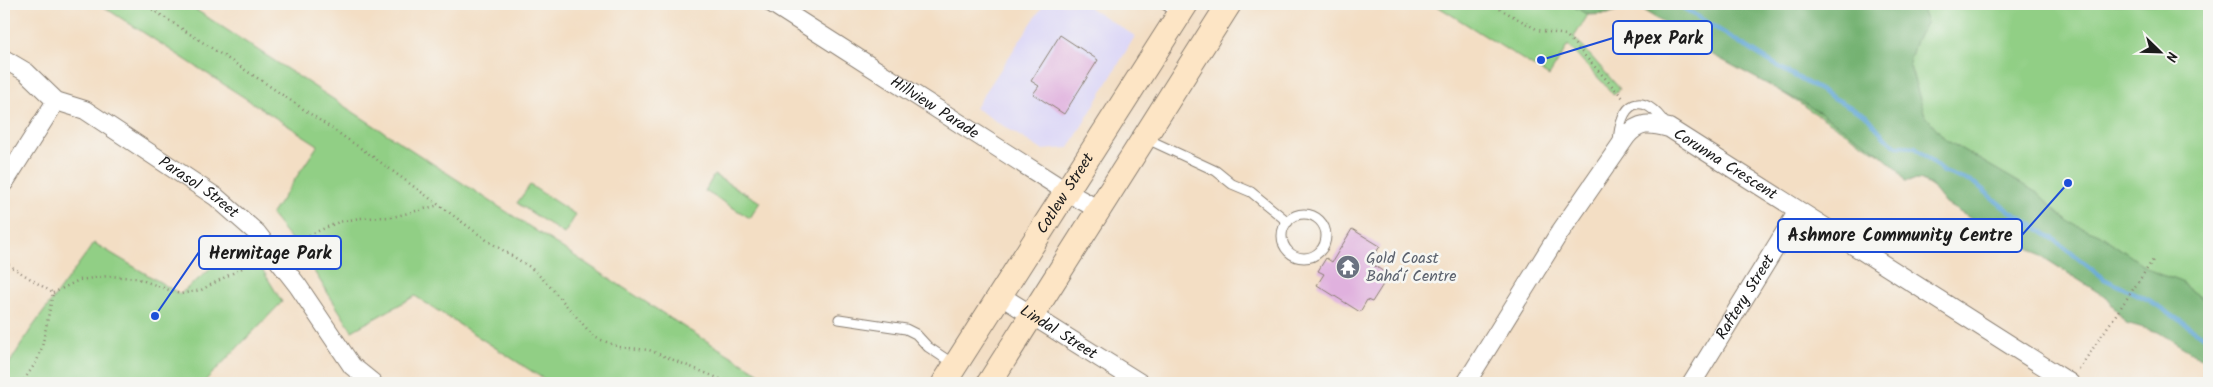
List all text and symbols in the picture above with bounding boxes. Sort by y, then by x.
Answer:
callout: Apex Park [1613,21,1712,54]
text: Apex Park [1623,25,1704,54]
north arrow [2136,28,2186,78]
text: N [2159,48,2183,65]
street label: Hillview Parade [885,70,984,145]
street label: Corunna Crescent [1669,121,1783,207]
street label: Cotlew Street [1030,147,1101,239]
street label: Parasol Street [153,150,245,225]
callout: Ashmore Community Centre [1778,219,2022,252]
text: Ashmore Community Centre [1788,222,2013,251]
callout: Hermitage Park [199,236,341,269]
text: Hermitage Park [209,240,332,269]
place label: Gold Coast Bahá'í Centre [1366,246,1456,289]
street label: Raftery Street [1709,249,1781,345]
temple icon: Gold Coast Bahá'í Centre [1335,254,1361,280]
street label: Lindal Street [1015,298,1103,366]

